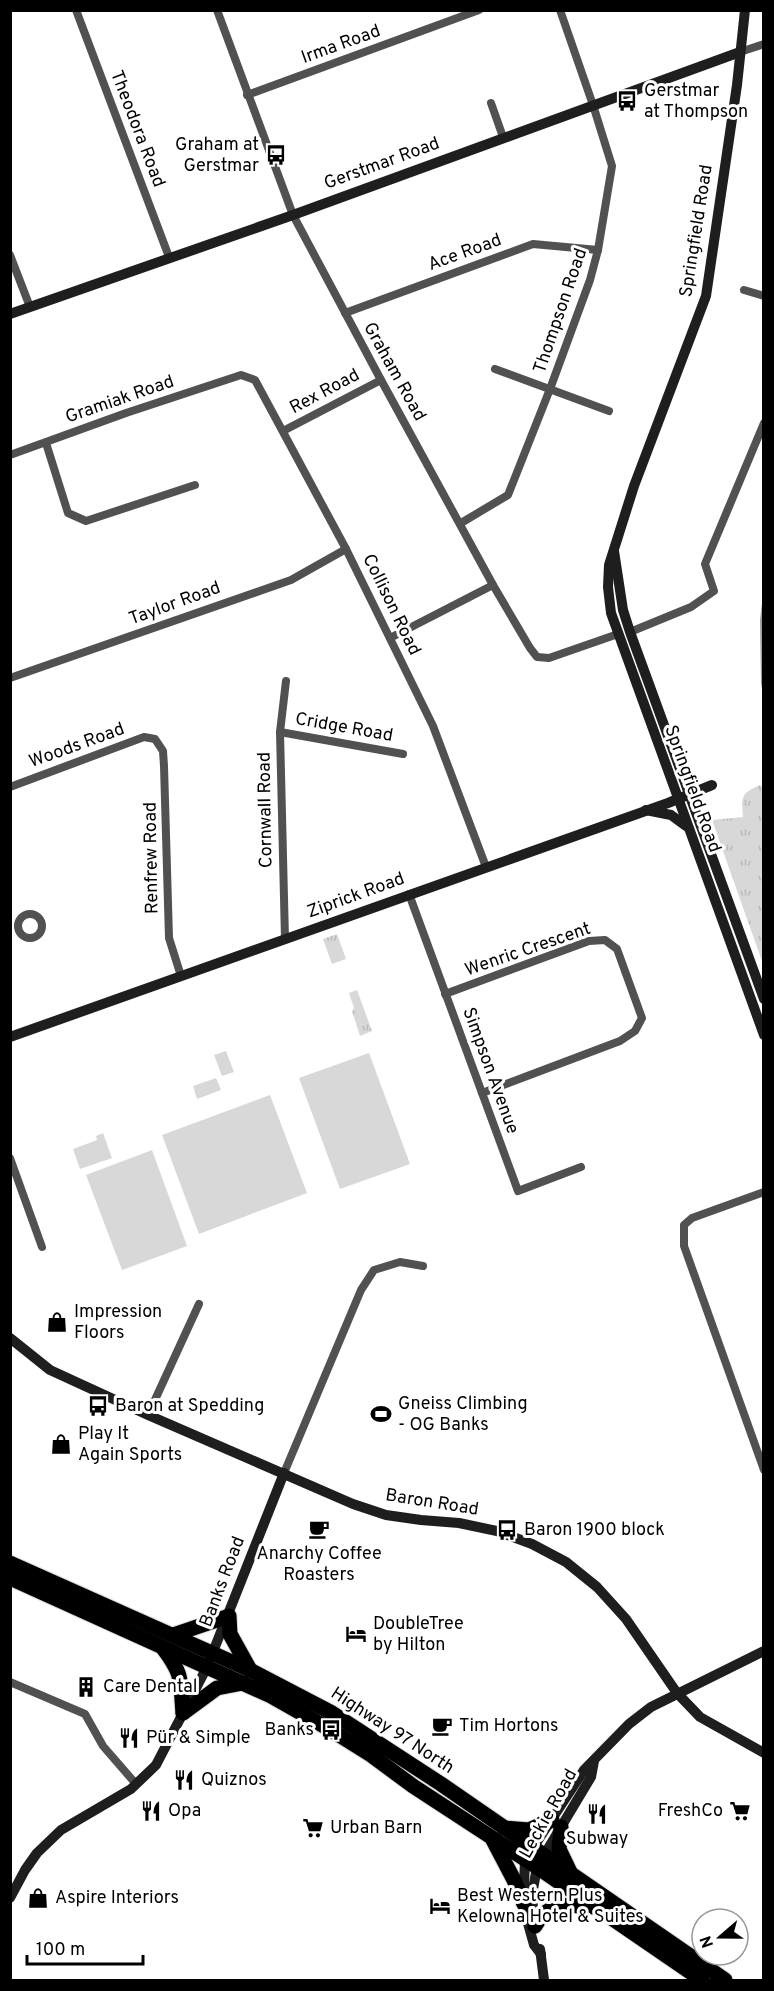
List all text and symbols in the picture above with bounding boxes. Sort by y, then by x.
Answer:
street label: Irma Road [298,20,384,70]
street label: Theodora Road [104,67,170,191]
place label: Gerstmar at Thompson [644,80,748,124]
bus stop icon: Gerstmar at Thompson [615,89,639,113]
street label: Gerstmar Road [321,132,443,196]
place label: Graham at Gerstmar [175,134,259,178]
bus stop icon: Graham at Gerstmar [264,143,288,167]
street label: Springfield Road [675,163,719,299]
street label: Ace Road [425,229,505,277]
street label: Thompson Road [529,246,593,376]
street label: Graham Road [357,319,431,425]
street label: Rex Road [286,364,364,420]
street label: Gramiak Road [63,371,177,429]
street label: Collison Road [357,551,425,659]
street label: Taylor Road [126,577,224,631]
street label: Cridge Road [293,708,395,748]
street label: Woods Road [26,718,128,774]
street label: Springfield Road [658,722,726,856]
street label: Cornwall Road [253,752,279,868]
street label: Renfrew Road [140,802,164,914]
street label: Ziprick Road [304,868,408,924]
street label: Wenric Crescent [462,918,594,982]
street label: Simpson Avenue [456,1005,524,1137]
place label: Impression Floors [74,1301,162,1345]
shop icon: Impression Floors [45,1310,69,1334]
place label: Gneiss Climbing - OG Banks [398,1393,528,1437]
bus stop icon: Baron at Spedding [86,1394,110,1418]
place label: Baron at Spedding [115,1395,264,1418]
sports icon: Gneiss Climbing - OG Banks [369,1402,393,1426]
place label: Play It Again Sports [78,1423,182,1467]
shop icon: Play It Again Sports [49,1432,73,1456]
street label: Baron Road [384,1484,480,1522]
cafe icon: Anarchy Coffee Roasters [307,1517,331,1541]
bus stop icon: Baron 1900 block [495,1518,519,1542]
place label: Baron 1900 block [524,1519,665,1542]
street label: Banks Road [195,1533,251,1631]
place label: Anarchy Coffee Roasters [256,1543,382,1587]
place label: DoubleTree by Hilton [373,1613,464,1657]
hotel icon: DoubleTree by Hilton [344,1622,368,1646]
building icon: Care Dental [74,1675,98,1699]
place label: Care Dental [103,1676,197,1699]
street label: Highway 97 North [326,1682,458,1780]
cafe icon: Tim Hortons [430,1714,454,1738]
place label: Tim Hortons [459,1715,559,1738]
bus stop icon: Banks [319,1718,343,1742]
place label: Banks [265,1719,314,1742]
restaurant icon: Pür & Simple [117,1726,141,1750]
place label: Pür & Simple [146,1727,251,1750]
street label: Leckie Road [515,1765,583,1863]
restaurant icon: Quiznos [172,1768,196,1792]
place label: Quiznos [201,1769,267,1792]
restaurant icon: Opa [139,1799,163,1823]
supermarket icon: FreshCo [728,1799,752,1823]
place label: Opa [168,1800,201,1823]
place label: FreshCo [658,1800,723,1823]
restaurant icon: Subway [585,1802,609,1826]
supermarket icon: Urban Barn [301,1816,325,1840]
place label: Urban Barn [330,1817,422,1840]
place label: Subway [566,1828,628,1851]
place label: Best Western Plus Kelowna Hotel & Suites [457,1885,644,1929]
shop icon: Aspire Interiors [26,1886,50,1910]
place label: Aspire Interiors [55,1887,179,1910]
hotel icon: Best Western Plus Kelowna Hotel & Suites [428,1894,452,1918]
north arrow [690,1907,750,1967]
scale bar [27,1928,142,1966]
text: N [696,1933,719,1950]
text: 100 m [36,1939,85,1962]

